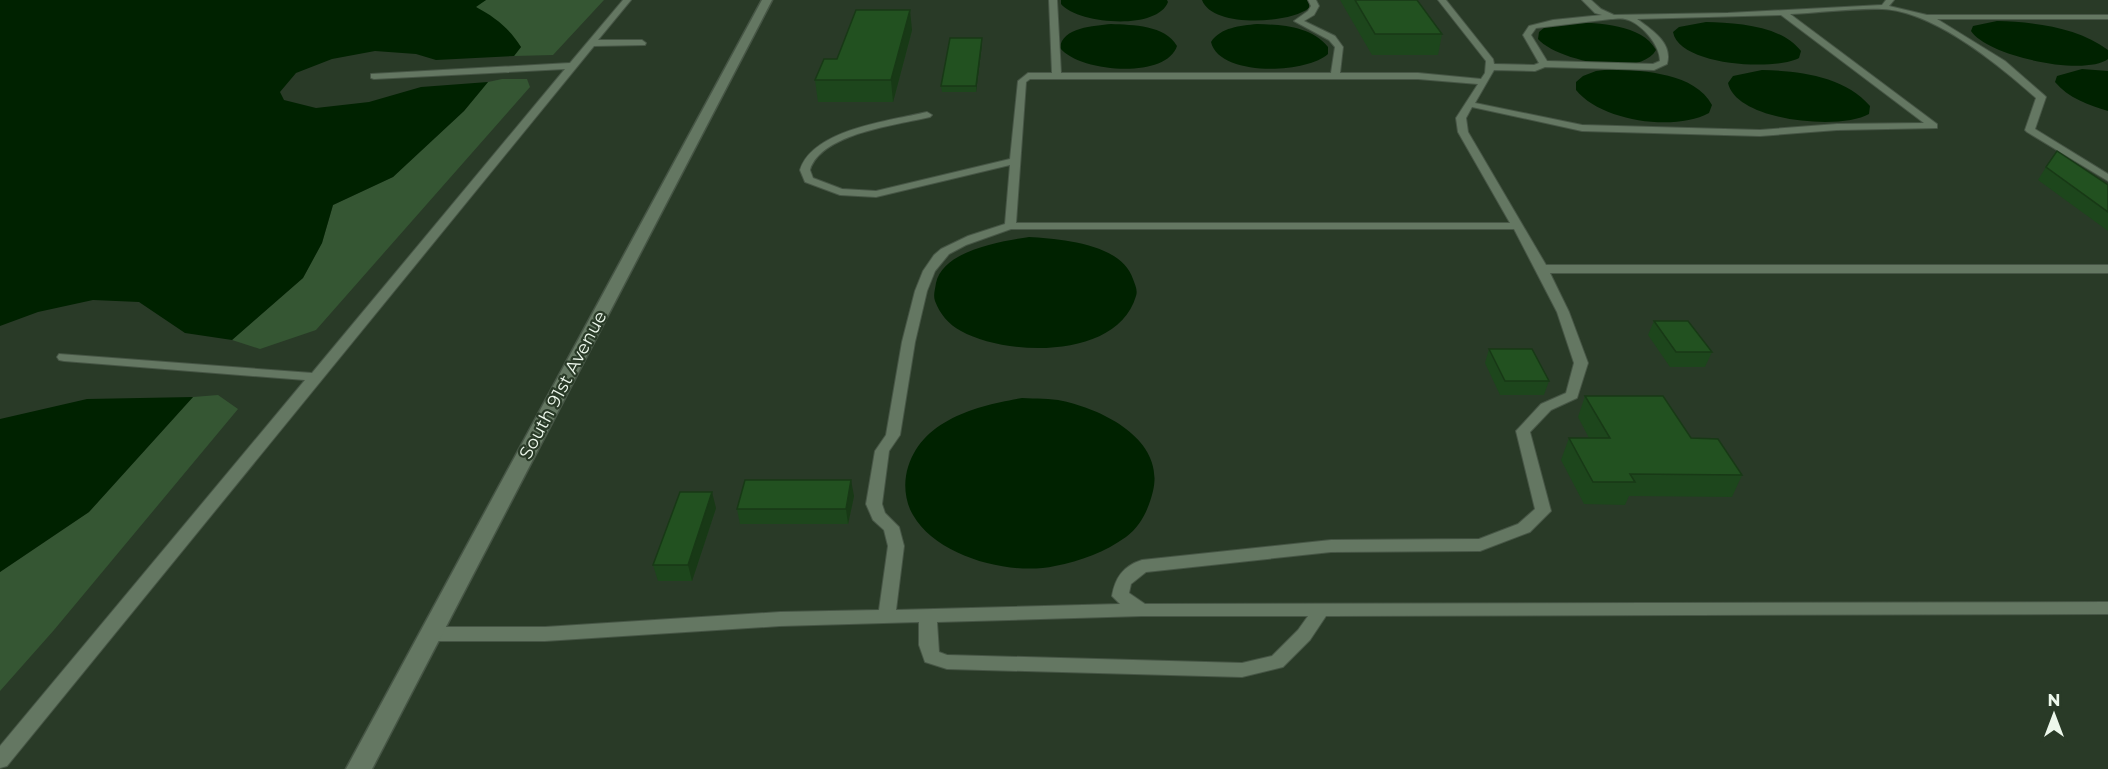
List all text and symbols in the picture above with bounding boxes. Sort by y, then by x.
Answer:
street label: South 91st Avenue [515,307,611,463]
north arrow [2024,685,2084,745]
text: N [2048,691,2060,710]

